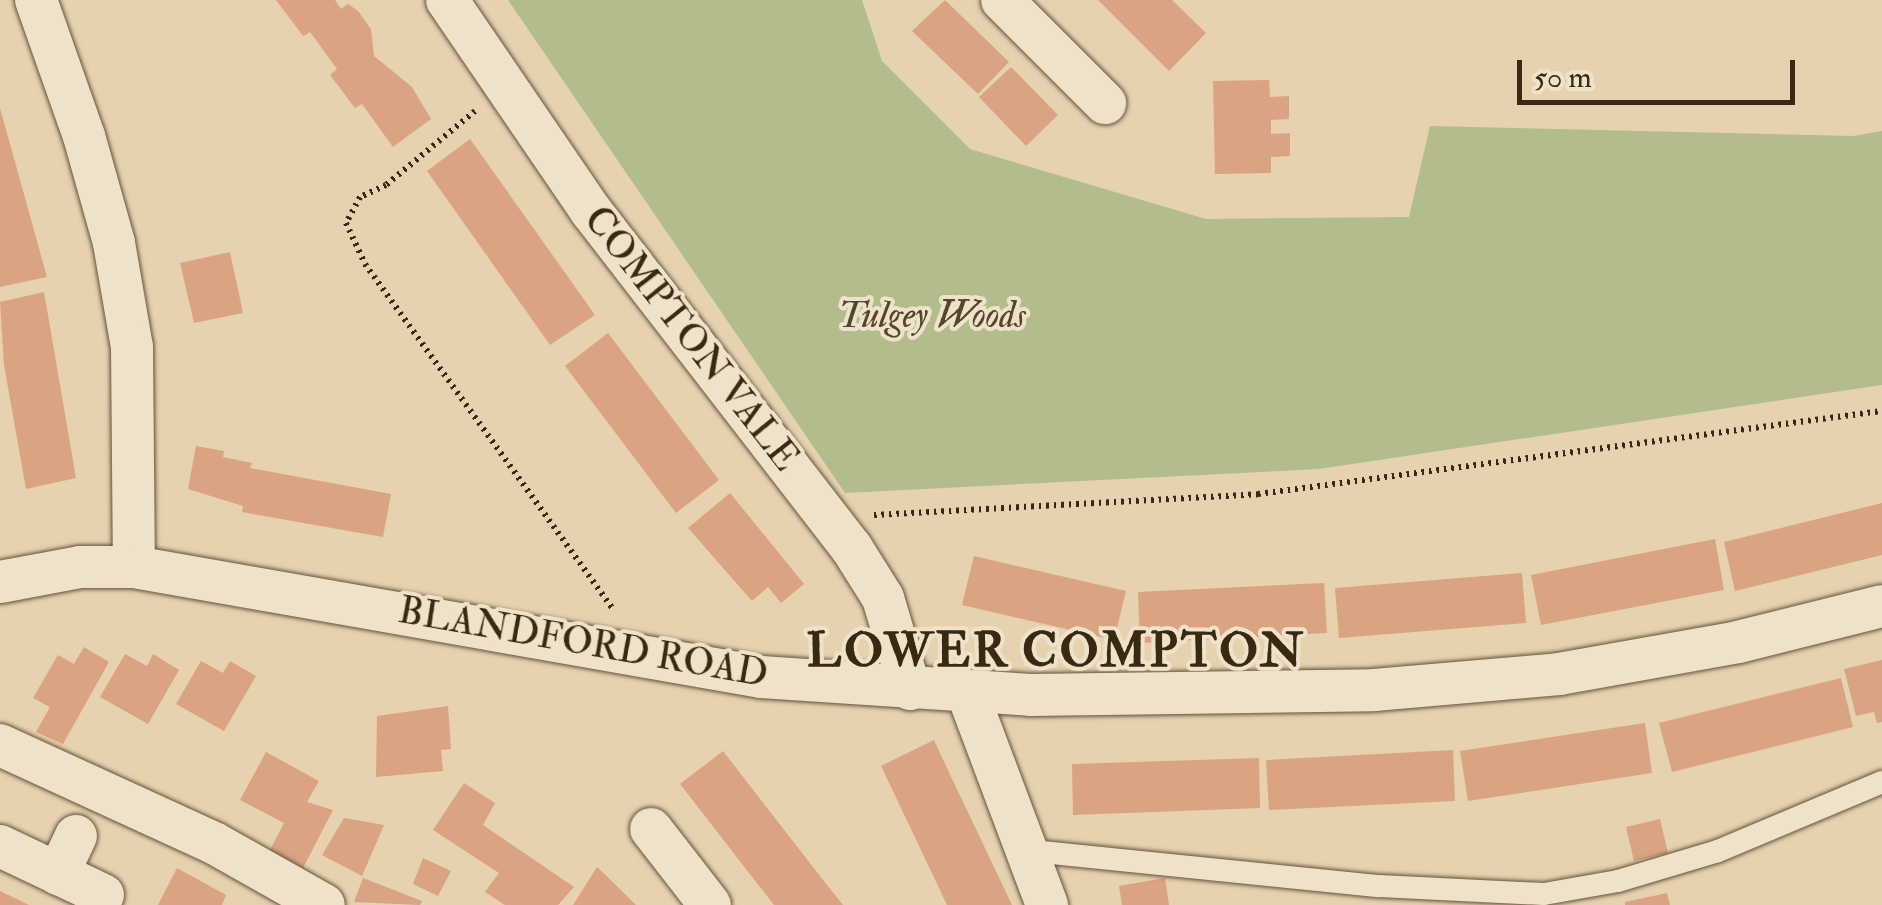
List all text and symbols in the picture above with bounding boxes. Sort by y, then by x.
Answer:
scale bar [1522,40,1800,102]
text: 50 m [1534,59,1592,96]
street label: COMPTON VALE [574,198,808,480]
park label: Tulgey Woods [838,293,1026,339]
street label: BLANDFORD ROAD [395,588,771,698]
district label: LOWER COMPTON [807,623,1305,681]

